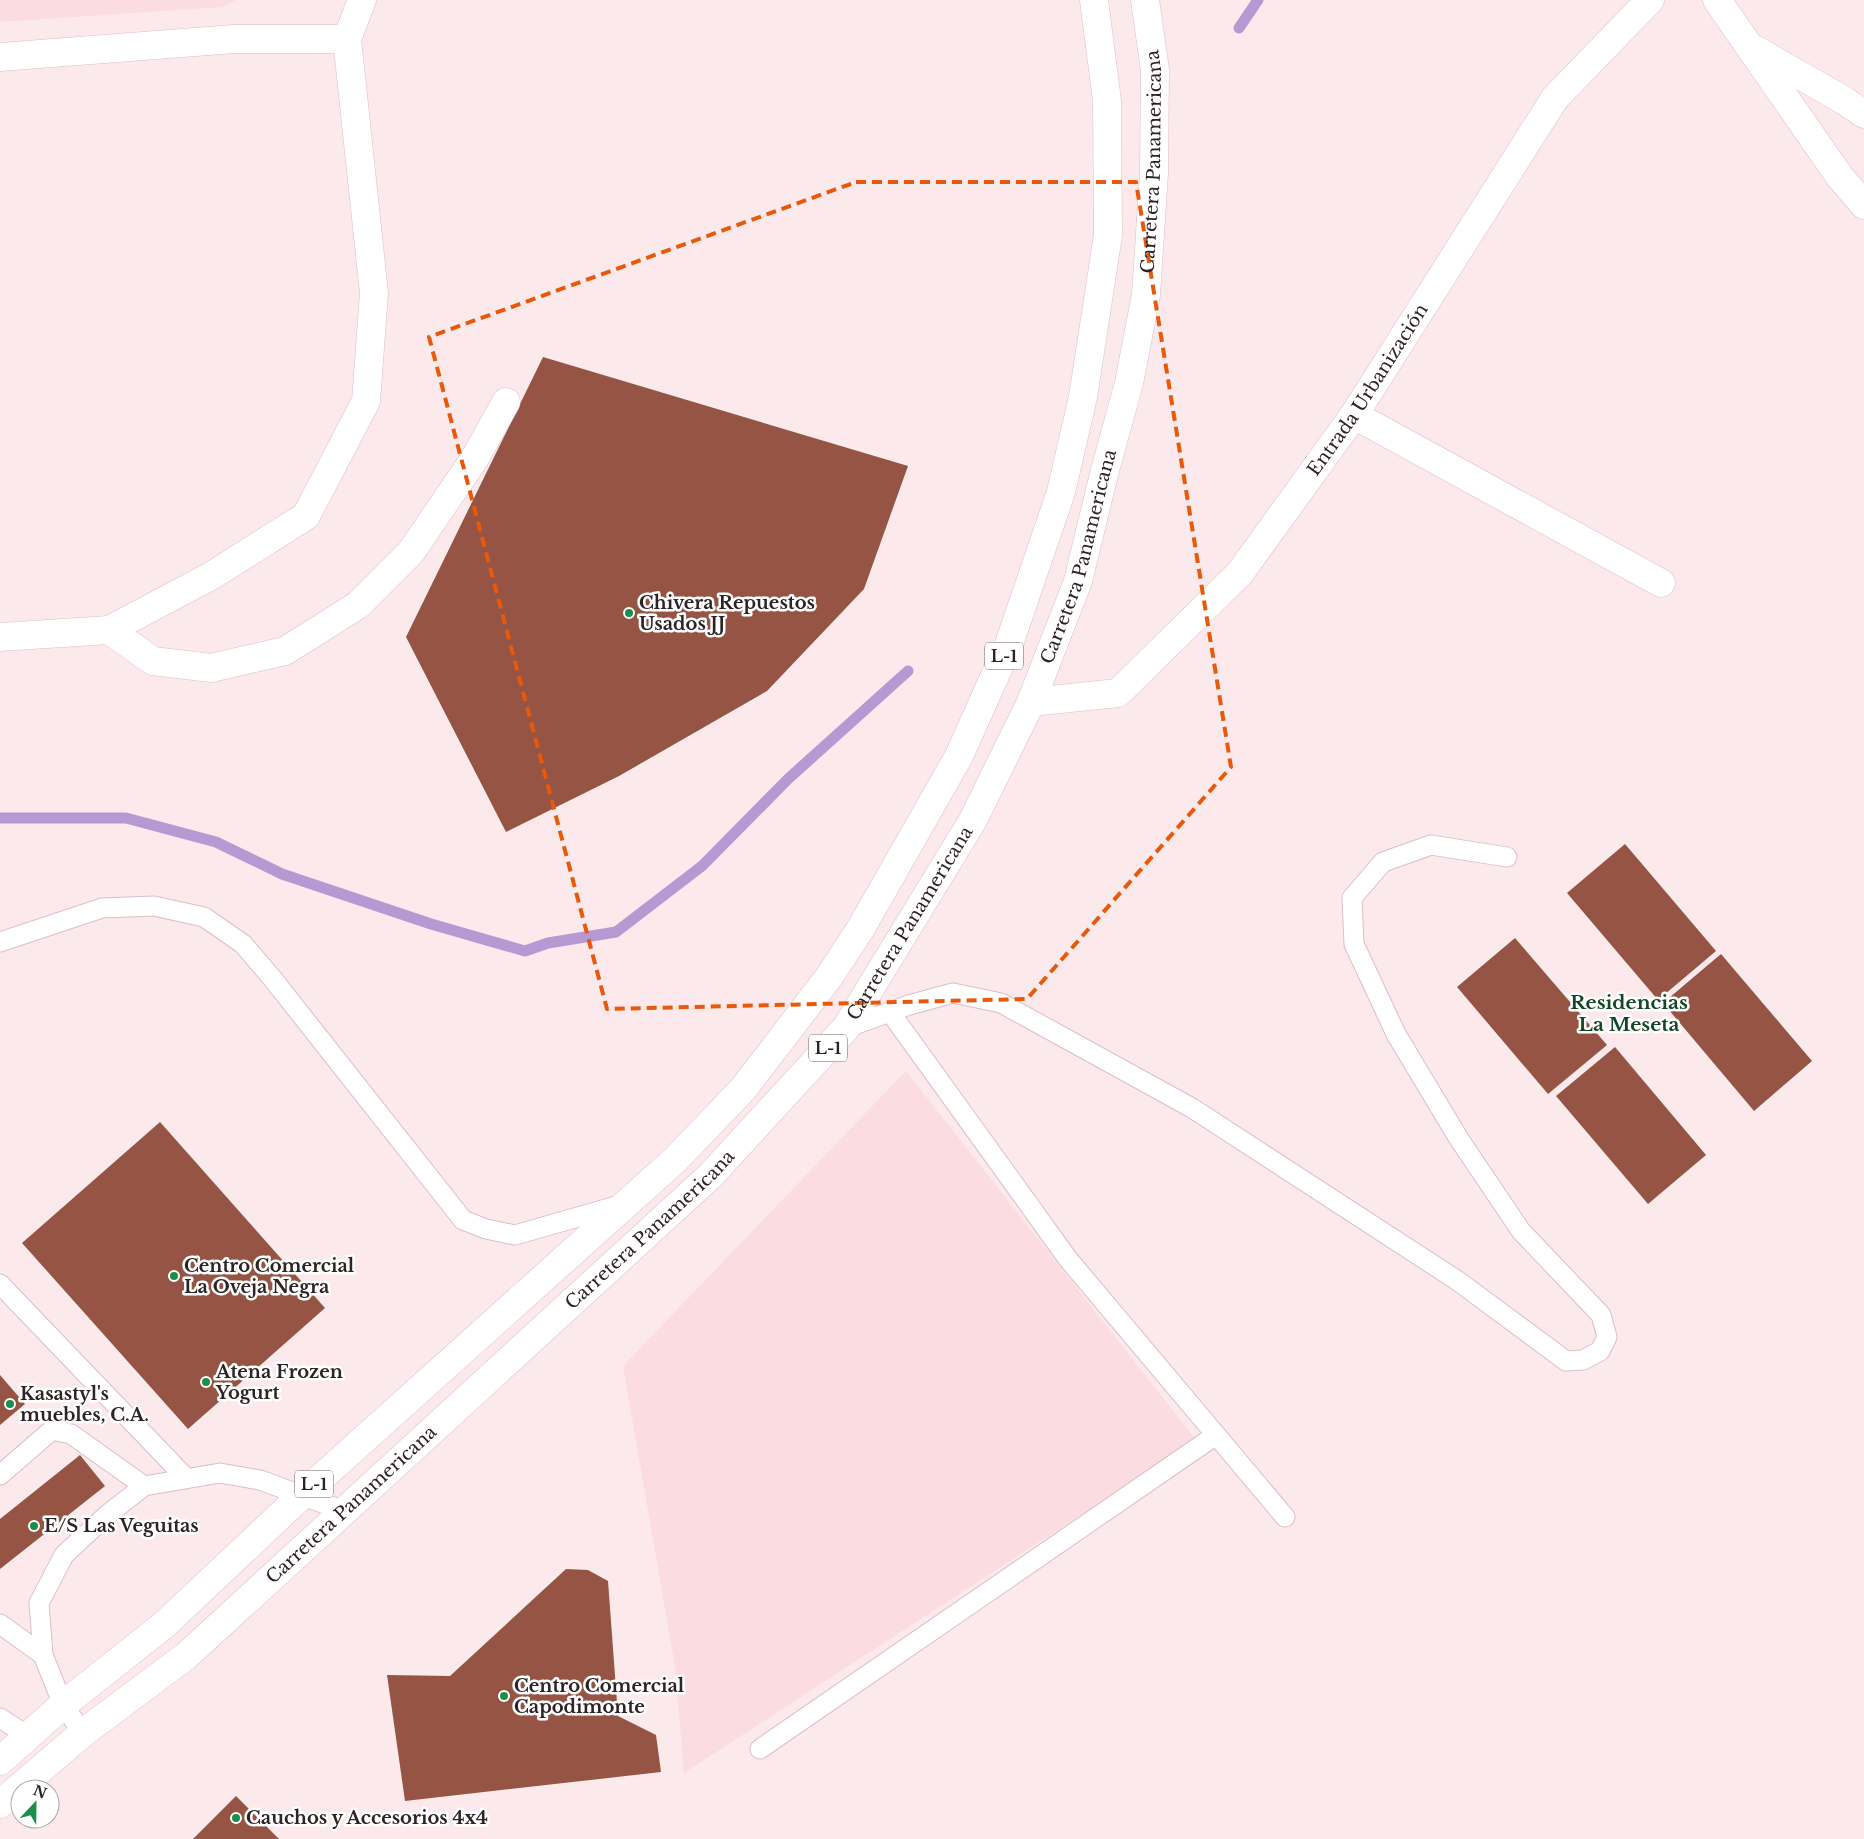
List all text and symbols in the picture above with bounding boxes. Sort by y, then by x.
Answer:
street label: Carretera Panamericana [1136,49,1166,274]
street label: Entrada Urbanización [1303,300,1433,480]
street label: Carretera Panamericana [1036,447,1121,667]
place label: Chivera Repuestos Usados JJ [639,592,815,635]
marker: Chivera Repuestos Usados JJ [623,607,635,619]
road number: L-1 [985,642,1023,669]
street label: Carretera Panamericana [842,822,977,1024]
district label: Residencias La Meseta [1570,991,1688,1036]
road number: L-1 [809,1034,847,1062]
street label: Carretera Panamericana [561,1146,739,1314]
place label: Centro Comercial La Oveja Negra [184,1255,355,1298]
marker: Centro Comercial La Oveja Negra [168,1270,180,1282]
place label: Atena Frozen Yogurt [215,1361,343,1404]
marker: Atena Frozen Yogurt [200,1376,212,1388]
place label: Kasastyl's muebles, C.A. [20,1383,149,1426]
marker: Kasastyl's muebles, C.A. [4,1398,16,1410]
street label: Carretera Panamericana [262,1421,441,1588]
road number: L-1 [295,1470,333,1498]
place label: E/S Las Veguitas [44,1515,199,1537]
marker: E/S Las Veguitas [28,1520,40,1532]
place label: Centro Comercial Capodimonte [514,1675,685,1718]
marker: Centro Comercial Capodimonte [498,1690,510,1702]
north arrow [10,1779,60,1829]
text: N [30,1781,49,1803]
place label: Cauchos y Accesorios 4x4 [246,1807,488,1829]
marker: Cauchos y Accesorios 4x4 [230,1812,242,1824]

